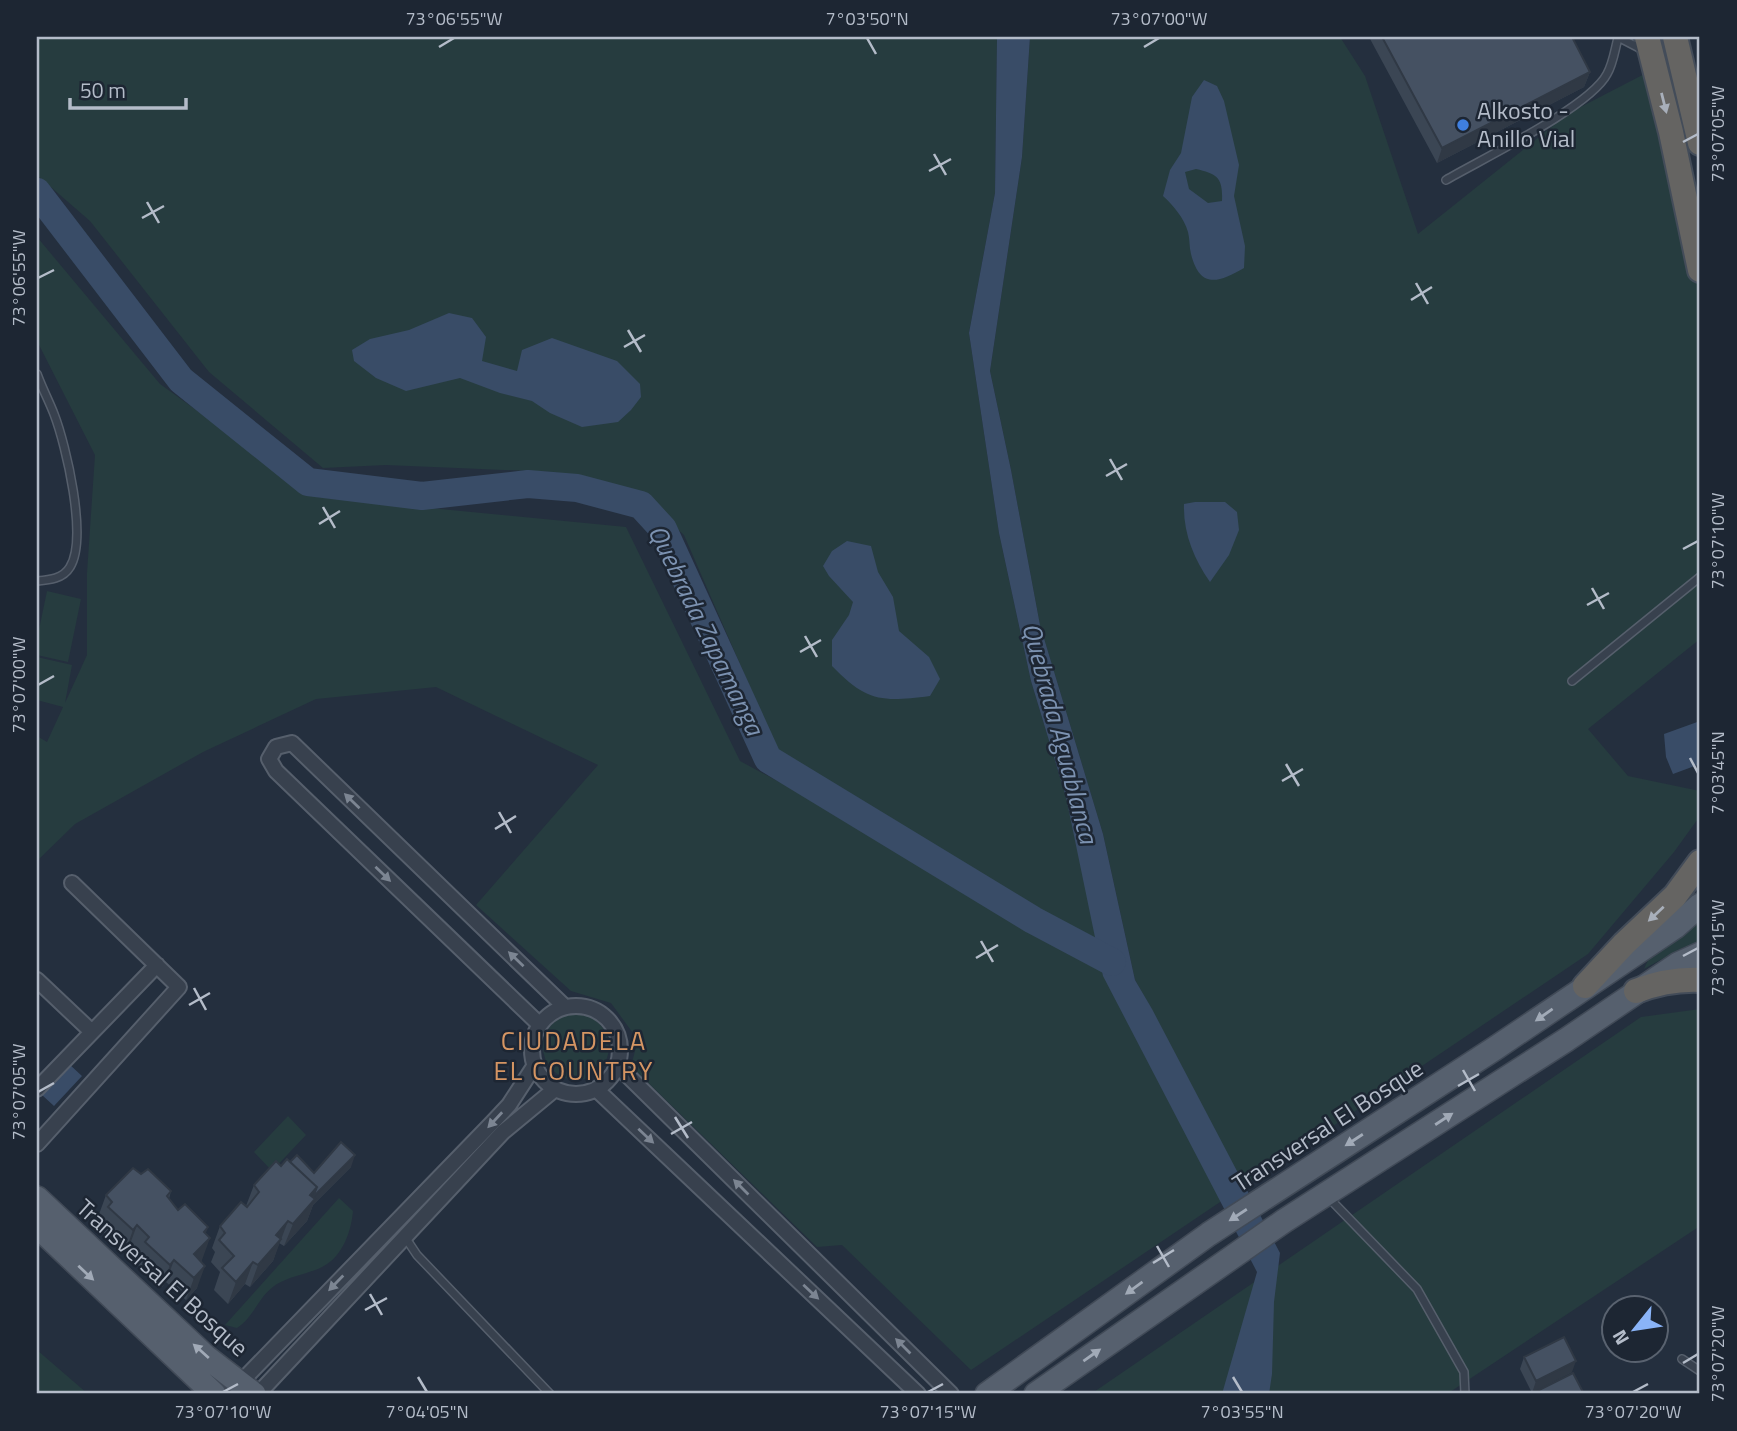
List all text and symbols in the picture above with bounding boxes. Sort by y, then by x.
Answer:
text: 73°06'55"W [406,5,503,32]
text: 7°03'50"N [825,5,909,32]
text: 73°07'00"W [1111,5,1208,32]
scale bar [70,66,186,110]
text: 50 m [80,74,126,106]
text: 73°07'05"W [1704,85,1731,182]
place label: Alkosto - Anillo Vial [1477,92,1575,156]
one-way arrow [1659,92,1670,114]
marker: Alkosto - Anillo Vial [1455,117,1471,133]
text: 73°06'55"W [5,229,32,326]
text: 73°07'10"W [1704,492,1731,589]
water label: Quebrada Zapamanga [639,518,775,743]
water label: Quebrada Aguablanca [1012,618,1109,849]
text: 73°07'00"W [5,636,32,733]
text: 7°03'45"N [1704,731,1731,815]
one-way arrow [344,794,361,810]
one-way arrow [374,866,391,882]
text: 73°07'15"W [1704,899,1731,996]
one-way arrow [1648,905,1665,921]
one-way arrow [508,952,525,968]
one-way arrow [1535,1008,1553,1022]
district label: CIUDADELA EL COUNTRY [493,1021,655,1090]
text: 73°07'05"W [5,1043,32,1140]
street label: Transversal El Bosque [1225,1050,1430,1200]
one-way arrow [487,1111,503,1128]
one-way arrow [1435,1112,1454,1125]
one-way arrow [637,1127,654,1143]
one-way arrow [1345,1133,1364,1146]
one-way arrow [732,1178,749,1195]
street label: Transversal El Bosque [69,1190,257,1364]
one-way arrow [1229,1208,1248,1221]
one-way arrow [77,1265,94,1281]
one-way arrow [328,1275,345,1292]
one-way arrow [1125,1281,1143,1295]
one-way arrow [802,1284,819,1300]
north arrow [1600,1294,1670,1364]
text: 73°07'20"W [1704,1305,1731,1402]
text: N [1604,1325,1636,1351]
one-way arrow [894,1338,911,1355]
one-way arrow [192,1344,209,1360]
one-way arrow [1083,1348,1101,1362]
text: 73°07'10"W [175,1398,272,1425]
text: 7°04'05"N [385,1398,469,1425]
text: 73°07'15"W [880,1398,977,1425]
text: 7°03'55"N [1200,1398,1284,1425]
text: 73°07'20"W [1585,1398,1682,1425]

